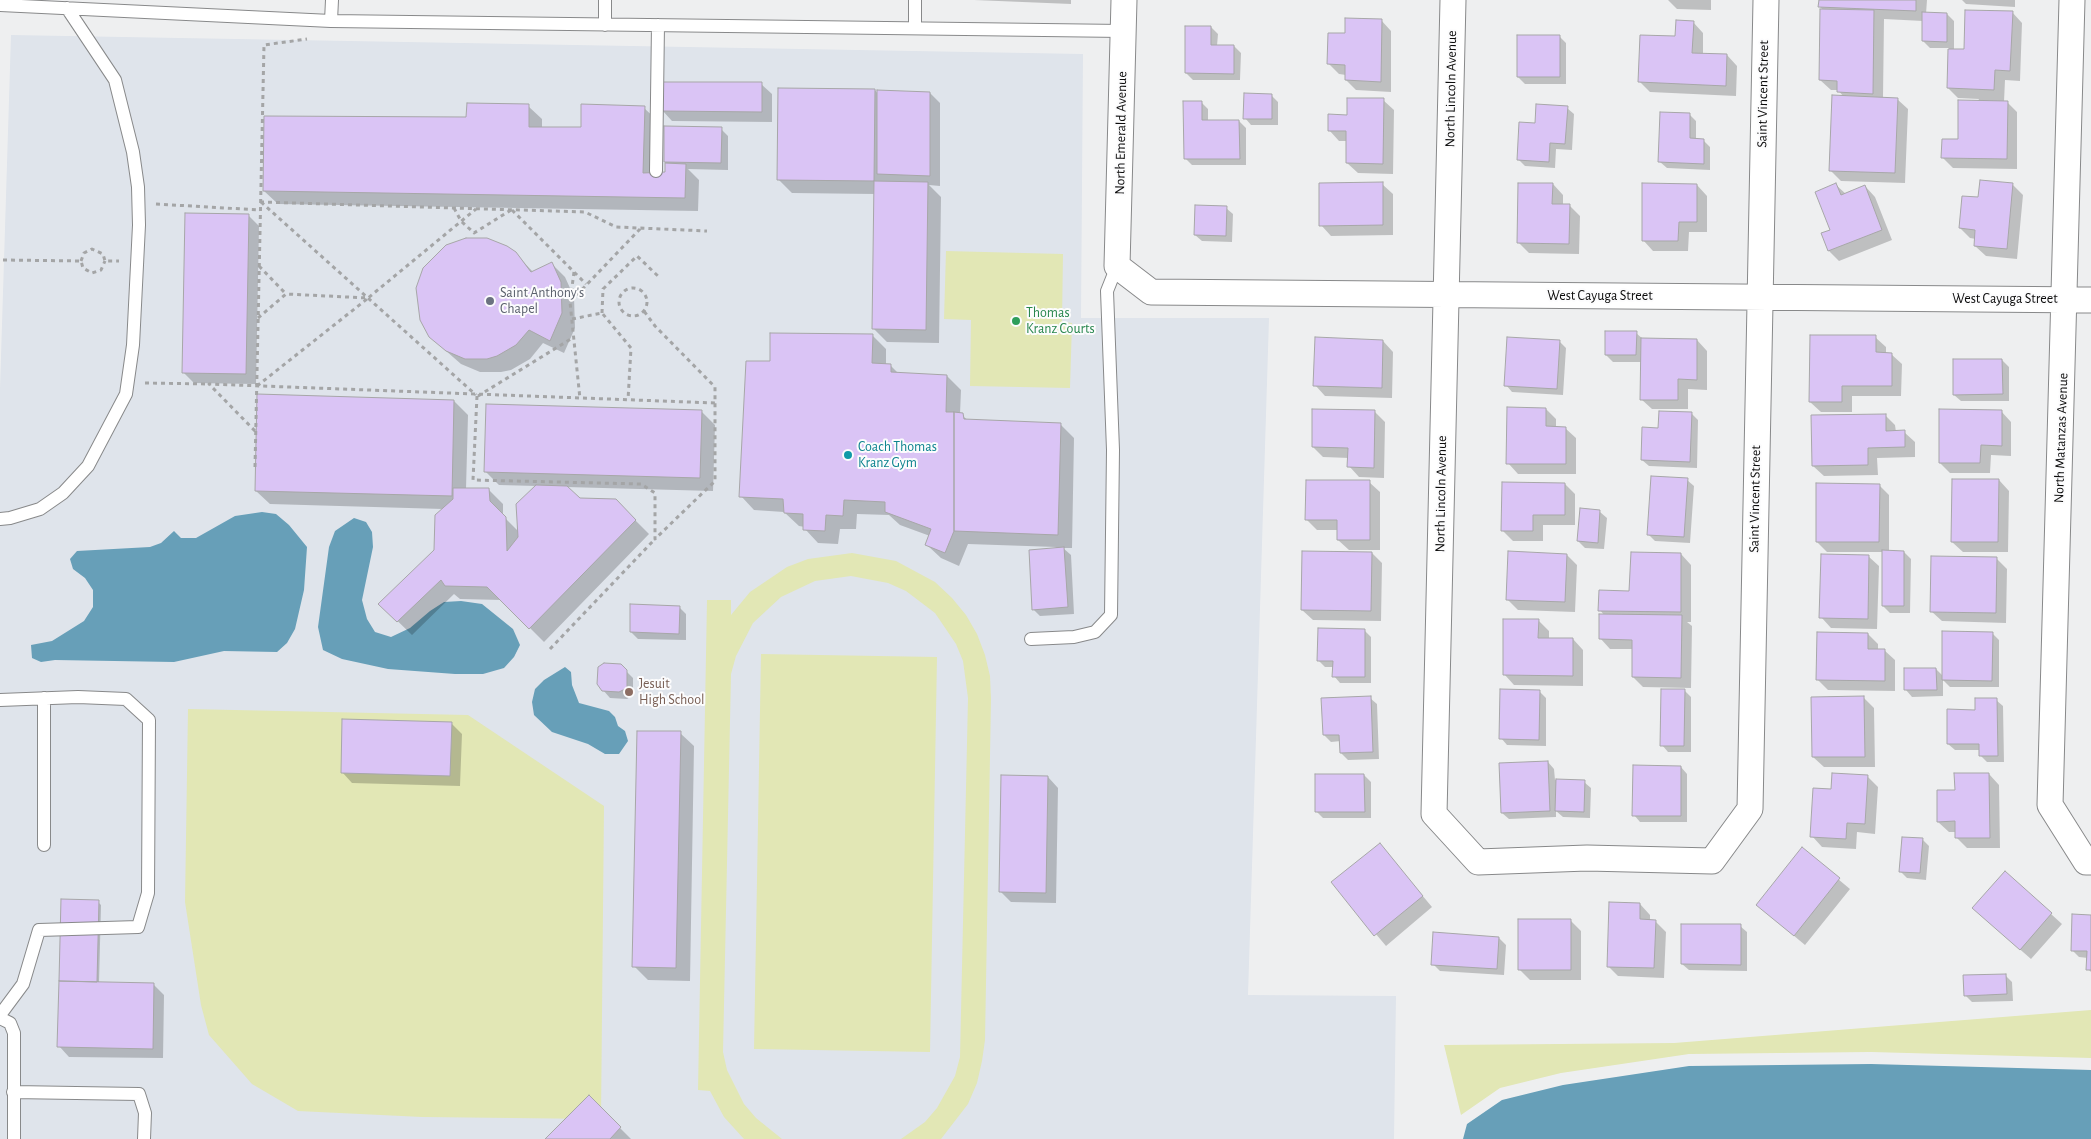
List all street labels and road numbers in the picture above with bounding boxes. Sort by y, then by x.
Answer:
street label: North Lincoln Avenue [1442,30,1460,148]
street label: Saint Vincent Street [1754,40,1772,148]
street label: North Emerald Avenue [1112,71,1130,195]
street label: West Cayuga Street [1547,288,1653,304]
street label: West Cayuga Street [1952,291,2058,307]
street label: North Matanzas Avenue [2050,372,2072,504]
street label: North Lincoln Avenue [1432,435,1450,553]
street label: Saint Vincent Street [1746,445,1764,553]

